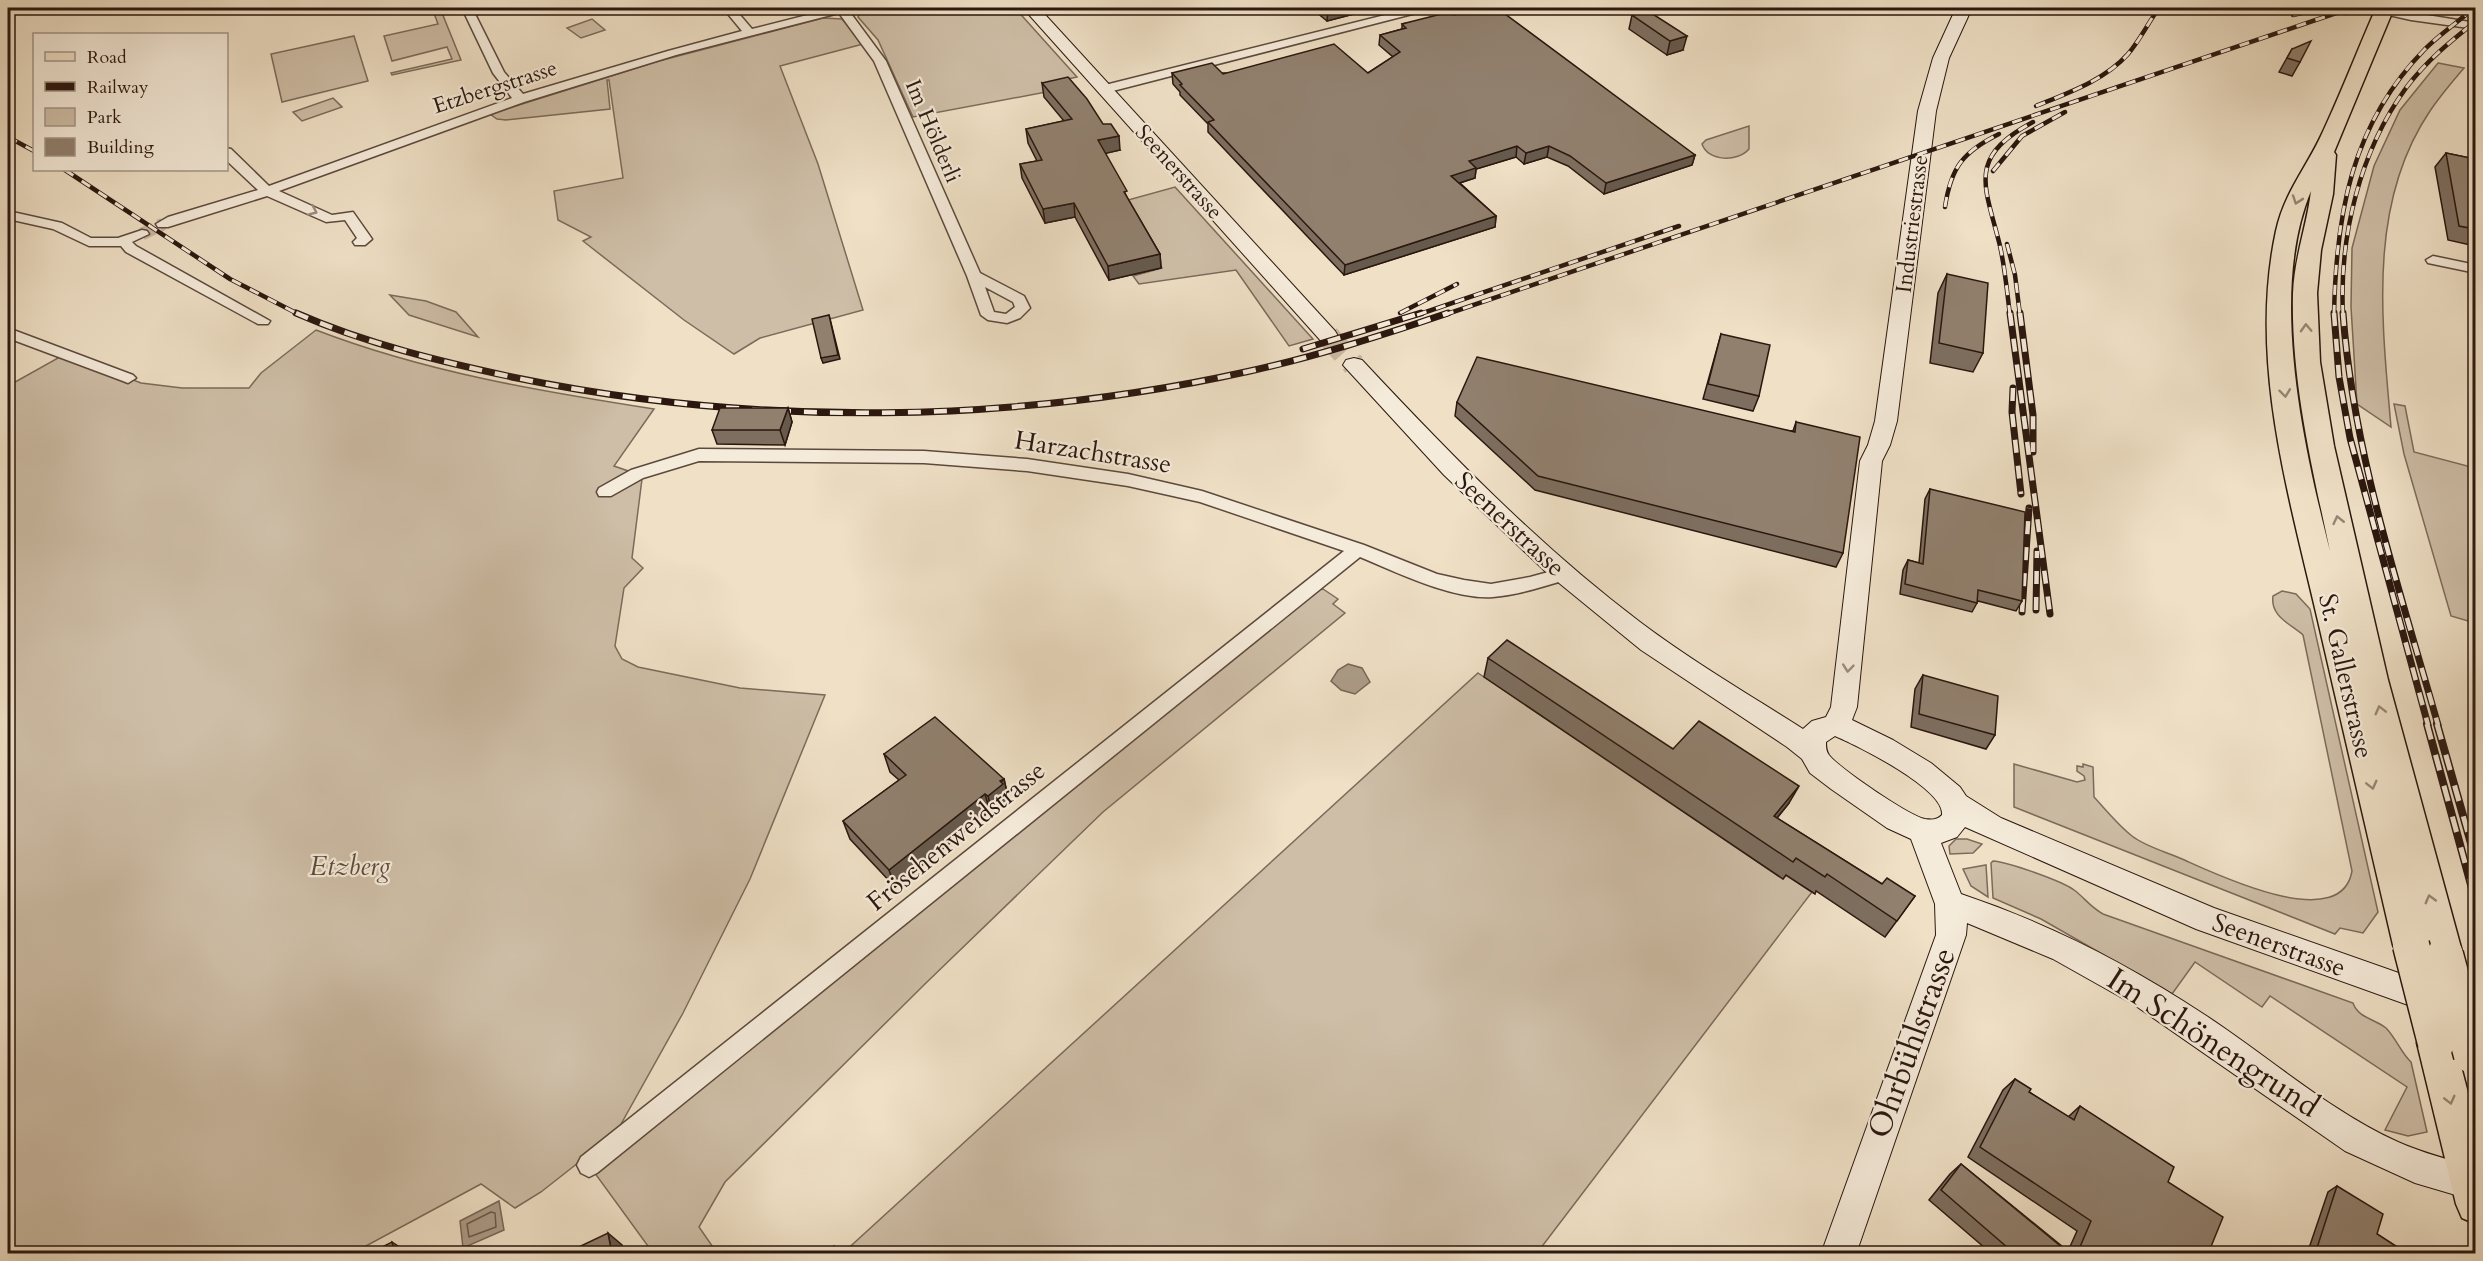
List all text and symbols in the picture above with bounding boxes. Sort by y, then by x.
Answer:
legend [33,33,228,171]
text: Road [87,45,127,70]
street label: Etzbergstrasse [429,53,561,121]
text: Railway [87,75,149,100]
street label: Im Hölderli [898,75,968,187]
text: Park [87,105,122,130]
street label: Seenerstrasse [1128,118,1230,226]
text: Building [87,135,155,160]
street label: Industriestrasse [1889,153,1935,295]
one-way arrow [2292,194,2305,205]
one-way arrow [306,204,317,216]
one-way arrow [2299,323,2312,332]
one-way arrow [2278,388,2290,398]
street label: Harzachstrasse [1012,422,1174,482]
street label: Seenerstrasse [1447,464,1573,584]
one-way arrow [2333,515,2346,525]
street label: St. Gallerstrasse [2310,590,2382,762]
one-way arrow [1842,664,1855,673]
one-way arrow [2375,705,2388,715]
street label: Fröschenweidstrasse [859,753,1053,919]
one-way arrow [2364,780,2377,790]
park label: Etzberg [310,849,391,884]
one-way arrow [2424,894,2437,904]
street label: Seenerstrasse [2207,905,2351,985]
street label: Ohrbühlstrasse [1857,942,1967,1144]
street label: Im Schönengrund [2098,958,2328,1128]
one-way arrow [2443,1095,2456,1105]

